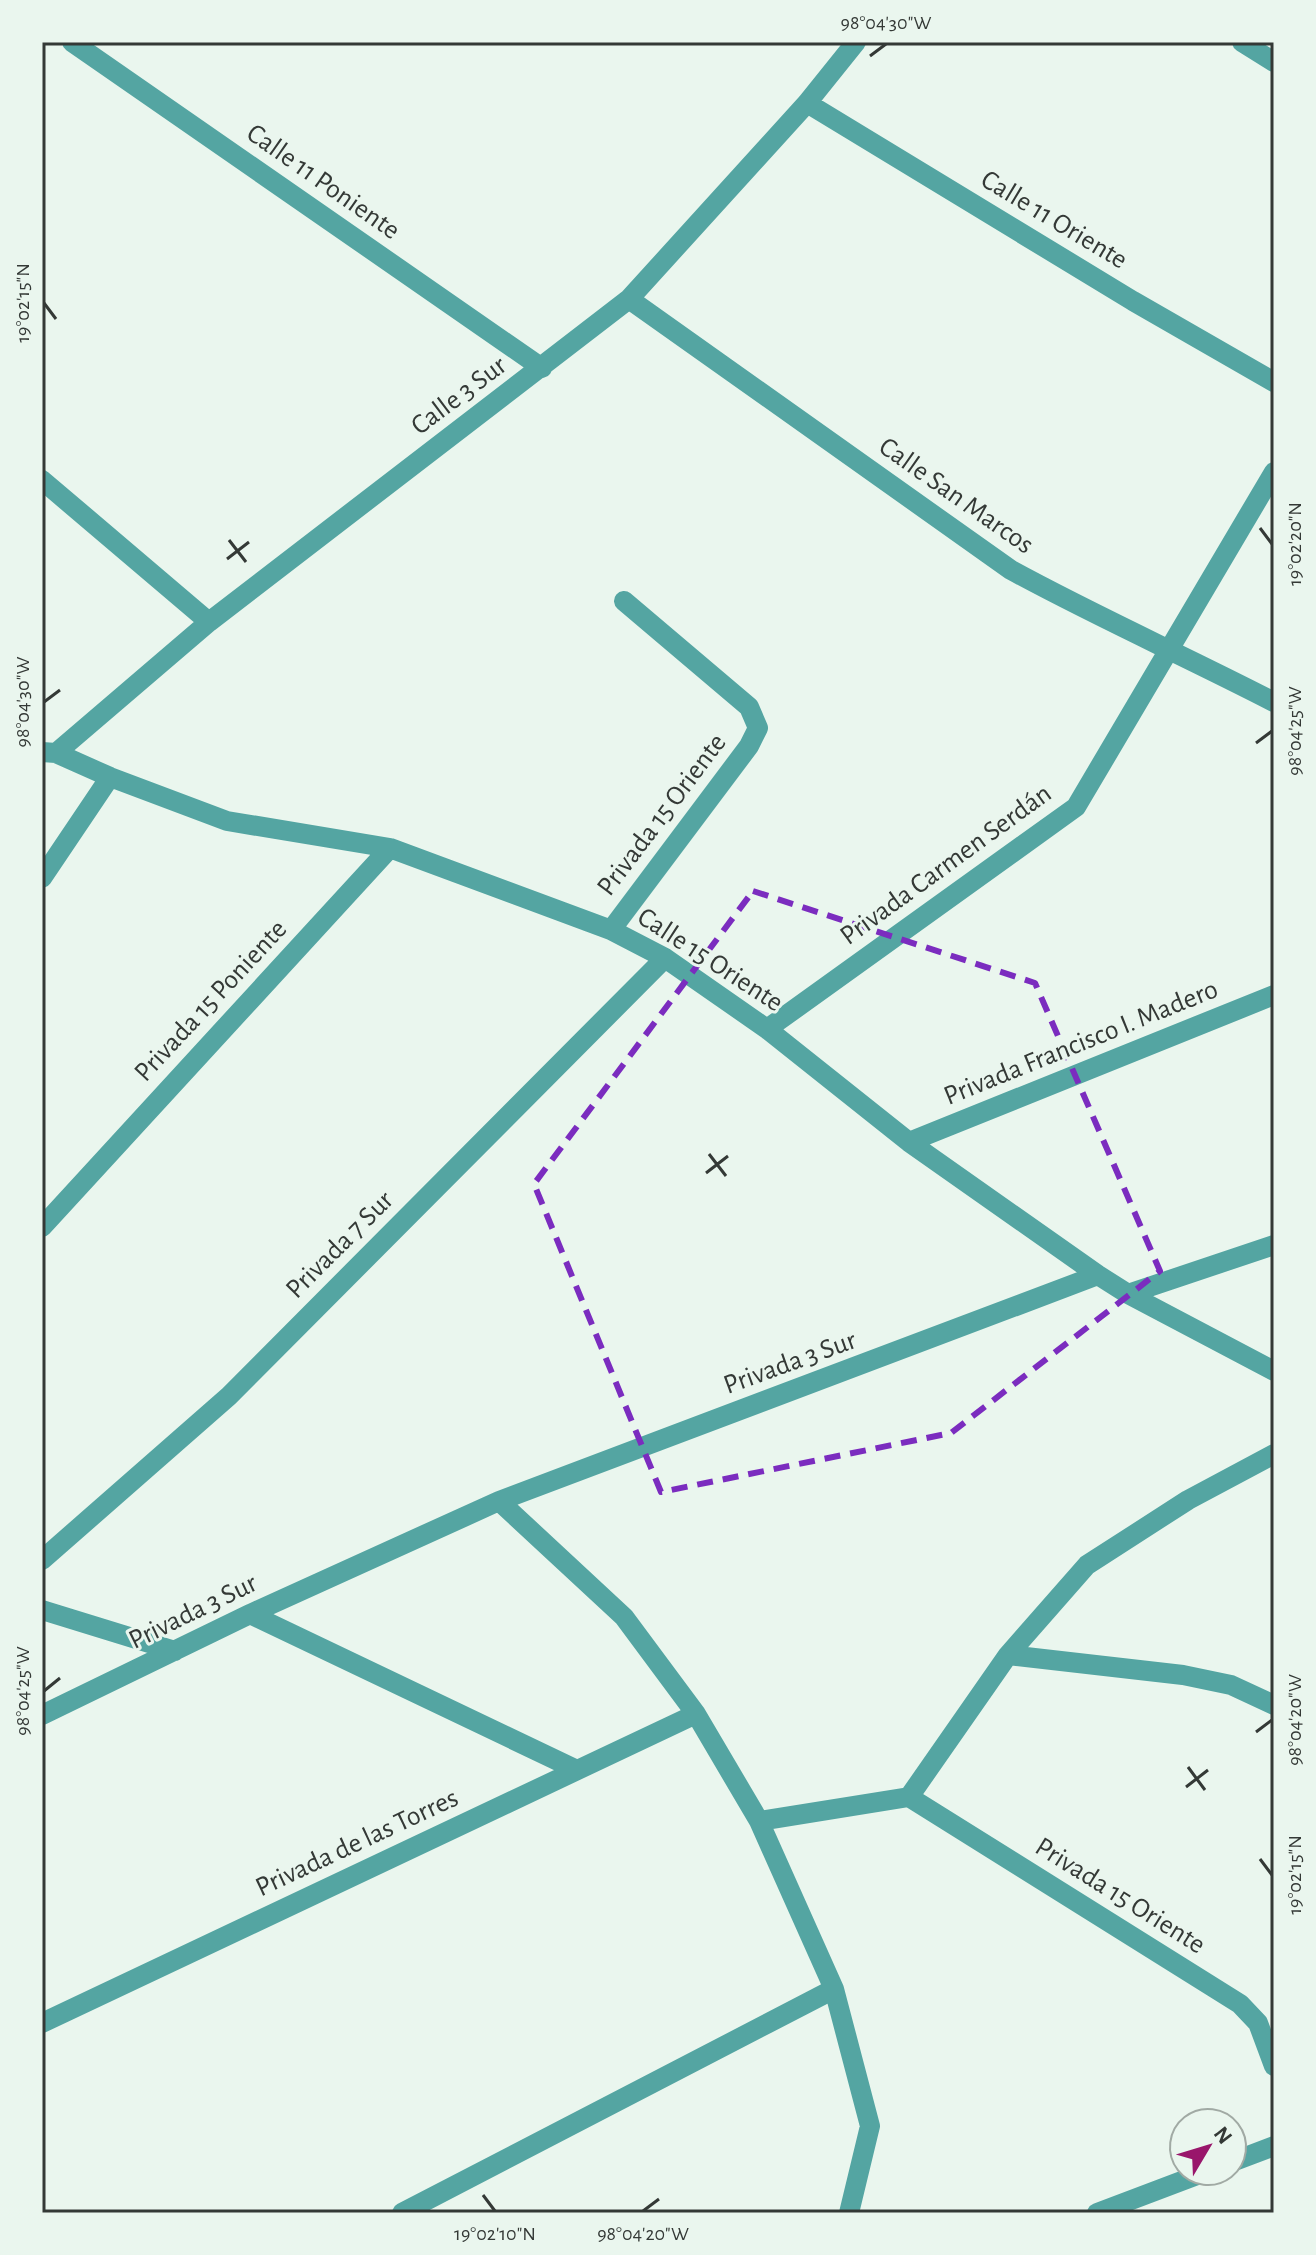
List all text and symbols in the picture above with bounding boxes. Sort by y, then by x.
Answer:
text: 98°04'30"W [841,13,932,33]
street label: Calle 11 Poniente [241,119,405,245]
street label: Calle 11 Oriente [976,165,1132,275]
text: 19°02'15"N [13,263,33,343]
street label: Calle 3 Sur [406,351,512,441]
street label: Calle San Marcos [874,432,1038,560]
text: 19°02'20"N [1285,502,1305,586]
text: 98°04'30"W [13,656,33,747]
text: 98°04'25"W [1285,686,1305,776]
street label: Privada 15 Oriente [592,729,732,901]
street label: Privada Carmen Serdán [835,779,1057,951]
street label: Calle 15 Oriente [632,903,788,1017]
street label: Privada 15 Poniente [129,915,293,1087]
street label: Privada Francisco I. Madero [940,975,1222,1111]
street label: Privada 7 Sur [281,1186,399,1304]
street label: Privada 3 Sur [720,1326,860,1400]
street label: Privada 3 Sur [125,1569,261,1655]
text: 98°04'25"W [13,1646,33,1736]
text: 98°04'20"W [1285,1674,1305,1766]
street label: Privada de las Torres [251,1784,463,1902]
street label: Privada 15 Oriente [1030,1833,1210,1959]
text: 19°02'15"N [1285,1835,1305,1915]
north arrow [1168,2107,1248,2187]
text: N [1210,2123,1236,2148]
text: 19°02'10"N [454,2224,536,2244]
text: 98°04'20"W [597,2224,689,2244]

